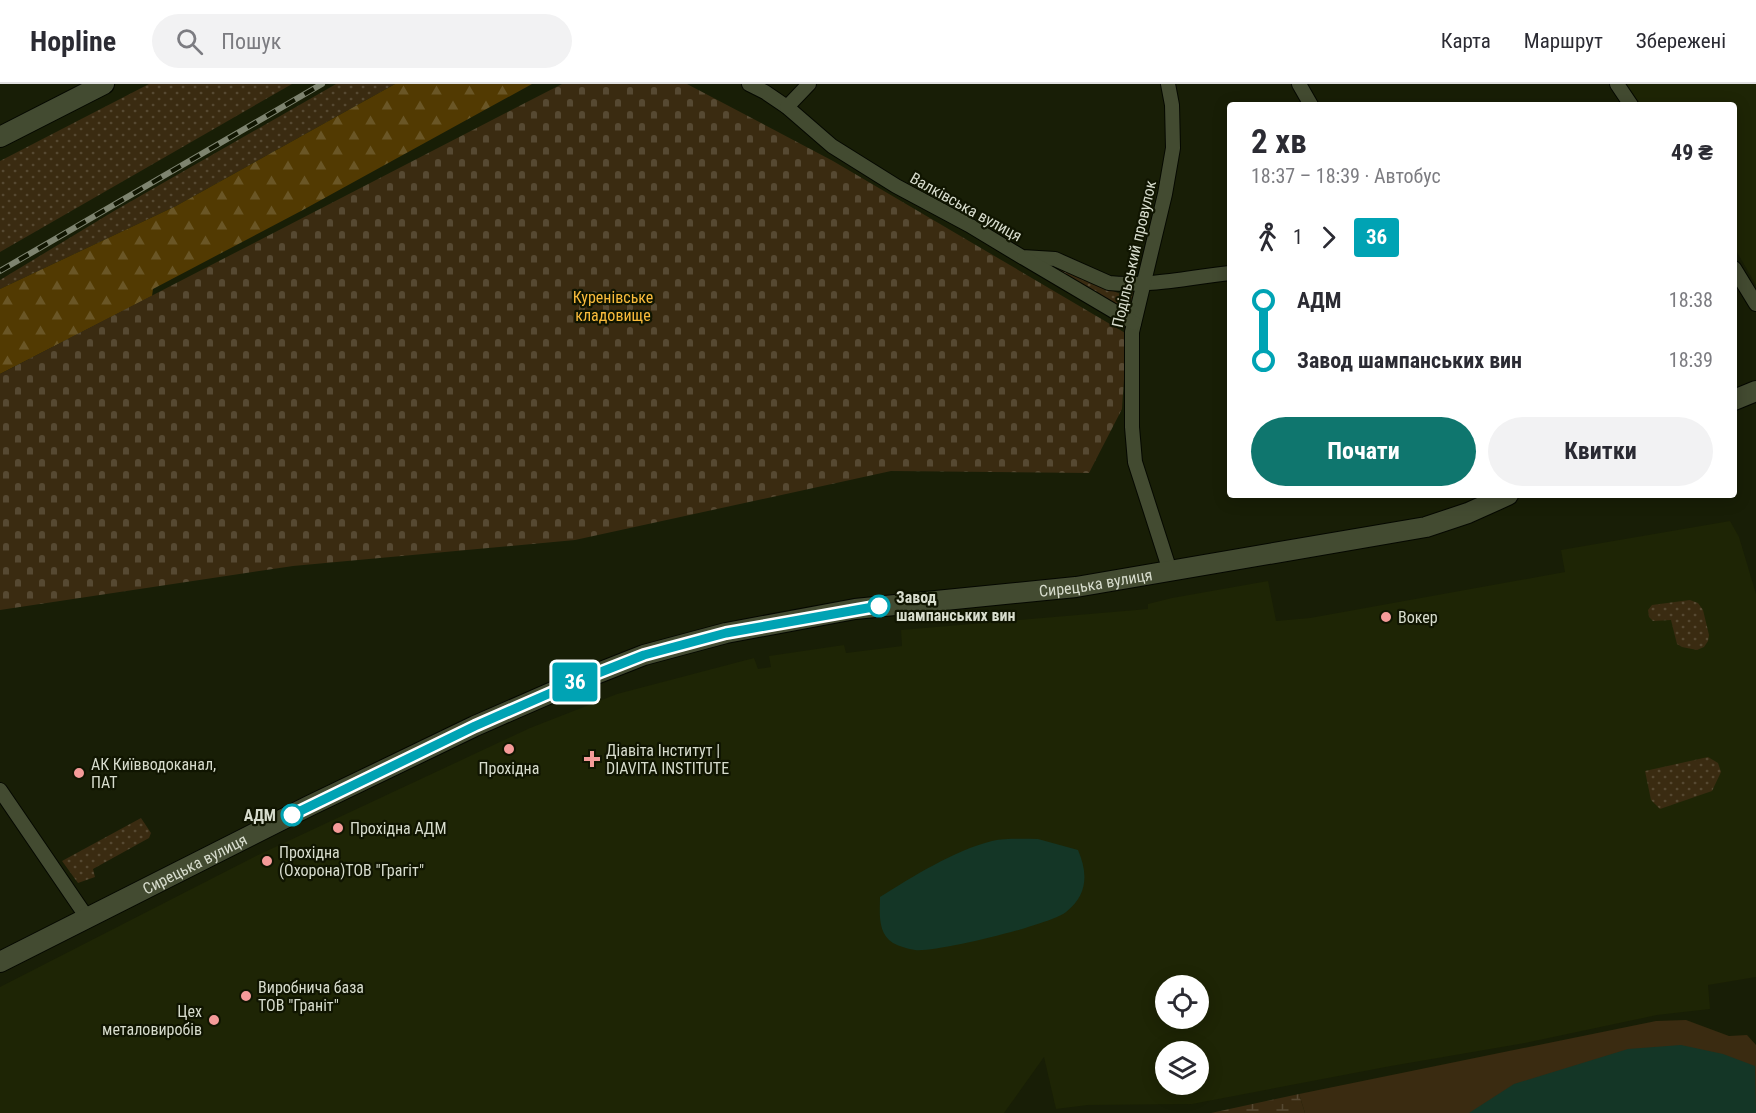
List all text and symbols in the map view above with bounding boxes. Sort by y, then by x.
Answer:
search box [152,14,572,68]
text: Hopline [30,25,116,58]
icon: search [173,25,206,58]
text: Пошук [221,29,281,54]
text: Карта [1441,29,1491,53]
text: Маршрут [1524,29,1603,53]
text: Збережені [1636,29,1726,53]
text: 2 хв [1251,122,1307,161]
text: 49 ₴ [1671,140,1713,165]
text: 18:37 – 18:39 · Автобус [1251,164,1441,188]
street label: Валківська вулиця [907,168,1025,246]
street label: Подільський провулок [1108,178,1160,329]
icon: walk [1251,221,1284,254]
icon: forward [1312,221,1345,254]
text: 1 [1293,225,1303,249]
text: 36 [1366,225,1387,249]
park label: Куренівське кладовище [573,288,653,325]
text: АДМ [1297,288,1341,313]
text: 18:38 [1669,288,1713,312]
text: Завод шампанських вин [1297,348,1522,373]
text: 18:39 [1669,348,1713,372]
button: Почати [1251,417,1476,486]
button: Квитки [1488,417,1713,486]
street label: Сирецька вулиця [1038,565,1154,600]
place label: Завод шампанських вин [896,588,1015,625]
marker: Завод шампанських вин [868,595,890,617]
place label: Вокер [1398,608,1438,627]
marker: Вокер [1379,610,1393,624]
line badge: 36 [548,662,602,702]
text: 36 [564,670,586,694]
place label: Діавіта Інститут | DIAVITA INSTITUTE [606,741,729,778]
marker: Прохідна [502,742,516,756]
marker: Діавіта Інститут | DIAVITA INSTITUTE [583,750,601,768]
place label: АК Київводоканал, ПАТ [91,755,216,792]
place label: Прохідна [479,759,539,778]
marker: АК Київводоканал, ПАТ [72,766,86,780]
marker: АДМ [281,804,303,826]
place label: АДМ [244,806,276,825]
place label: Прохідна АДМ [350,819,446,838]
marker: Прохідна АДМ [331,821,345,835]
street label: Сирецька вулиця [139,829,250,898]
place label: Прохідна (Охорона)ТОВ "Грагіт" [279,843,424,880]
marker: Прохідна (Охорона)ТОВ "Грагіт" [260,854,274,868]
map controls [1155,975,1209,1095]
button: locate [1155,975,1209,1029]
place label: Виробнича база ТОВ "Граніт" [258,978,364,1015]
marker: Виробнича база ТОВ "Граніт" [239,989,253,1003]
place label: Цех металовиробів [102,1002,202,1039]
marker: Цех металовиробів [207,1013,221,1027]
button: layers [1155,1041,1209,1095]

